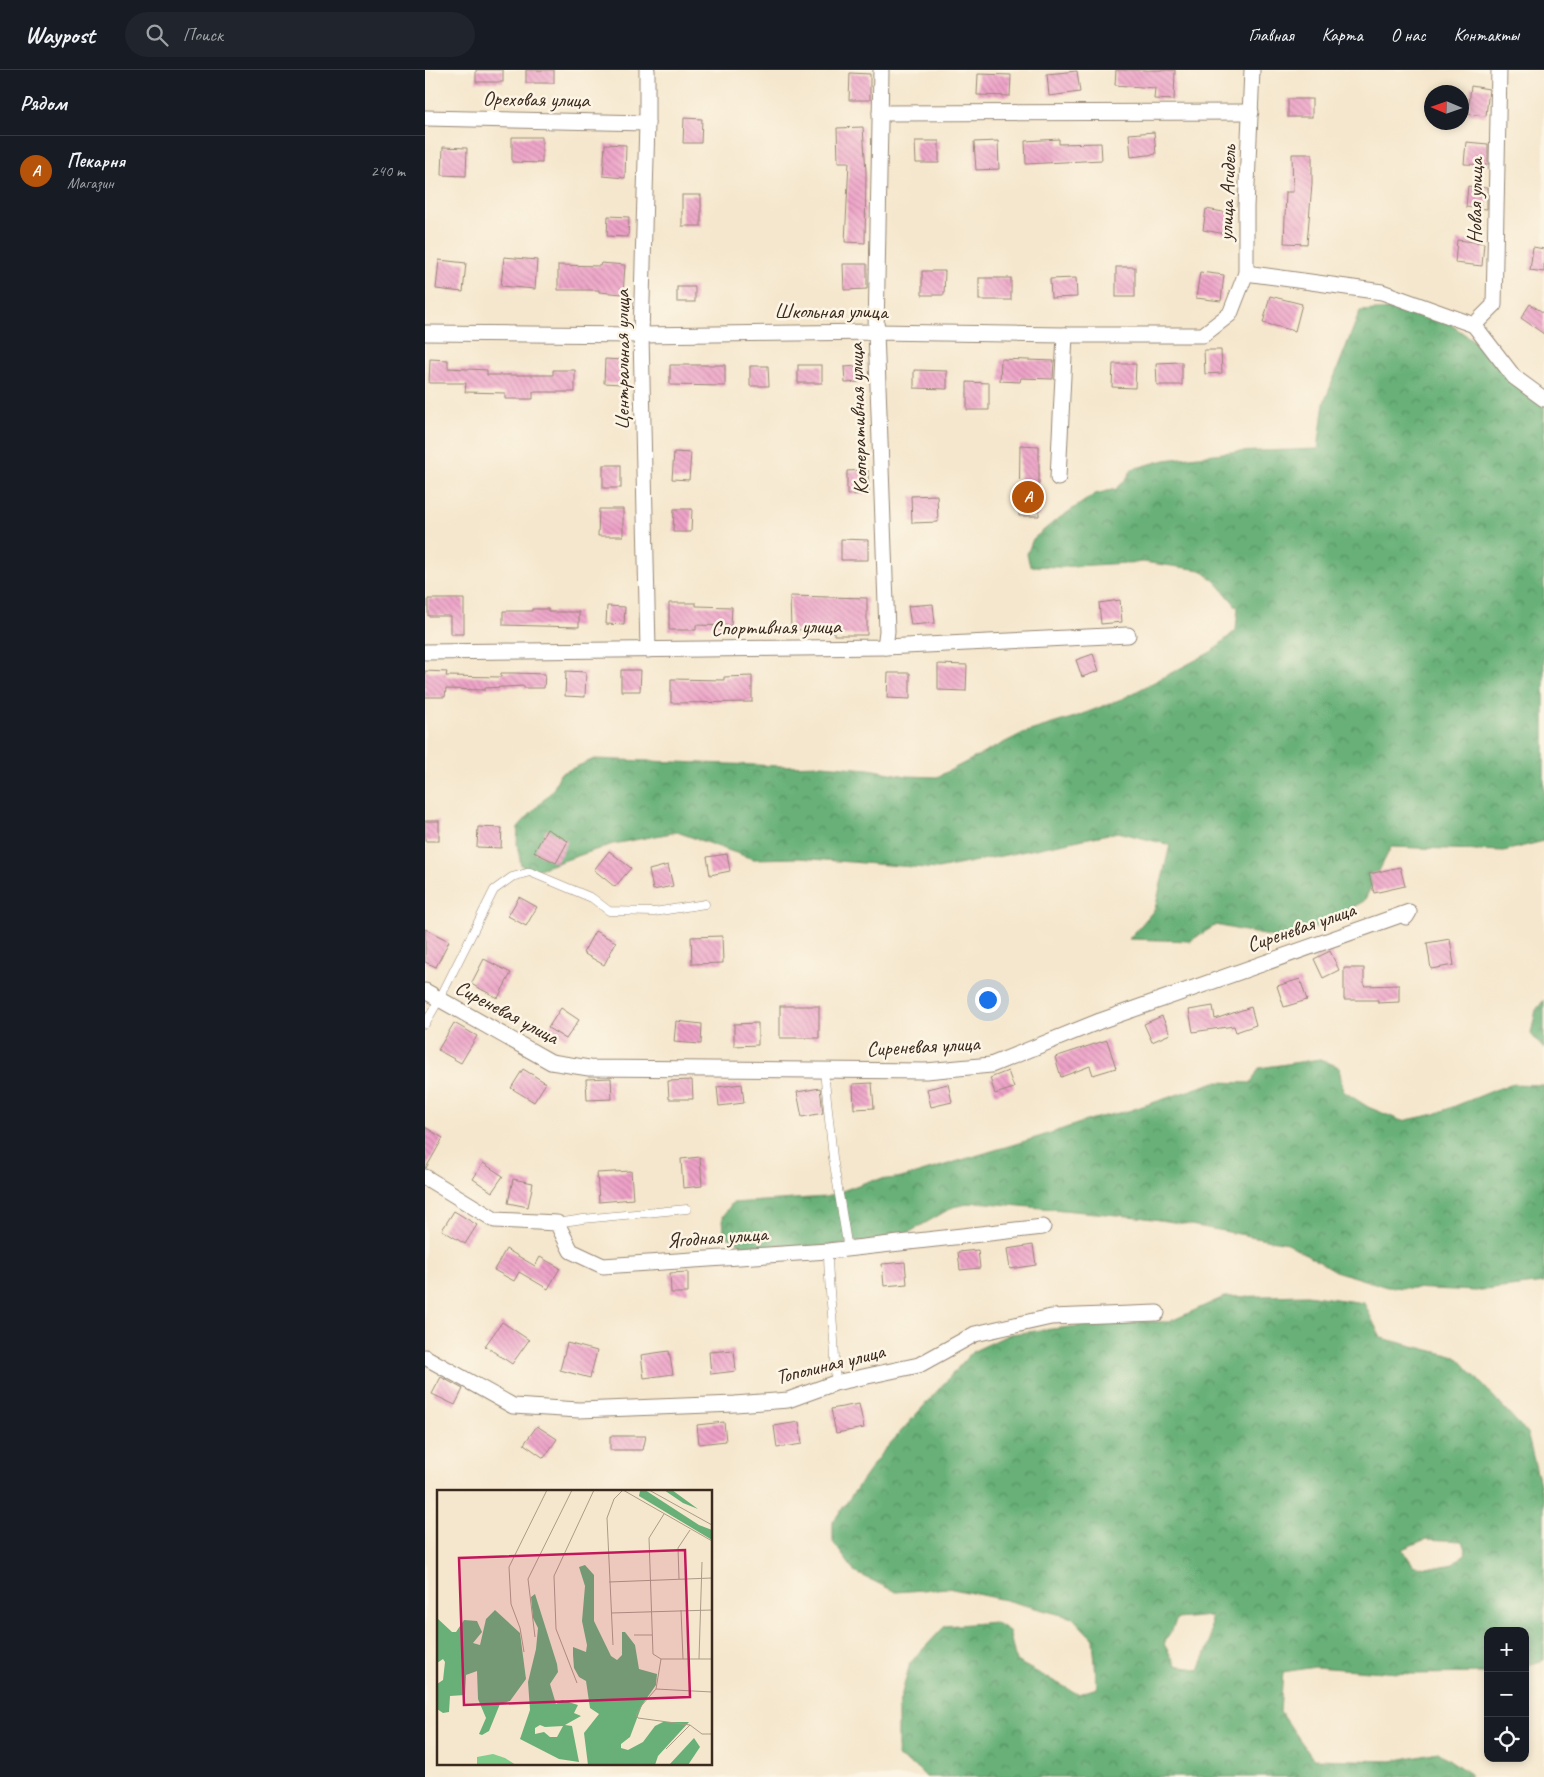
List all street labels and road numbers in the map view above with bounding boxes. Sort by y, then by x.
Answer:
street label: Ореховая улица [482,85,592,113]
street label: улица Агидель [1212,143,1242,243]
street label: Новая улица [1461,155,1489,244]
street label: Центральная улица [609,288,635,430]
street label: Школьная улица [774,298,890,324]
street label: Кооперативная улица [842,341,874,495]
street label: Спортивная улица [711,613,843,641]
street label: Сиреневая улица [1243,896,1360,958]
street label: Сиреневая улица [451,974,565,1051]
street label: Сиреневая улица [866,1030,982,1062]
street label: Ягодная улица [666,1220,771,1253]
street label: Тополиная улица [773,1338,889,1390]

